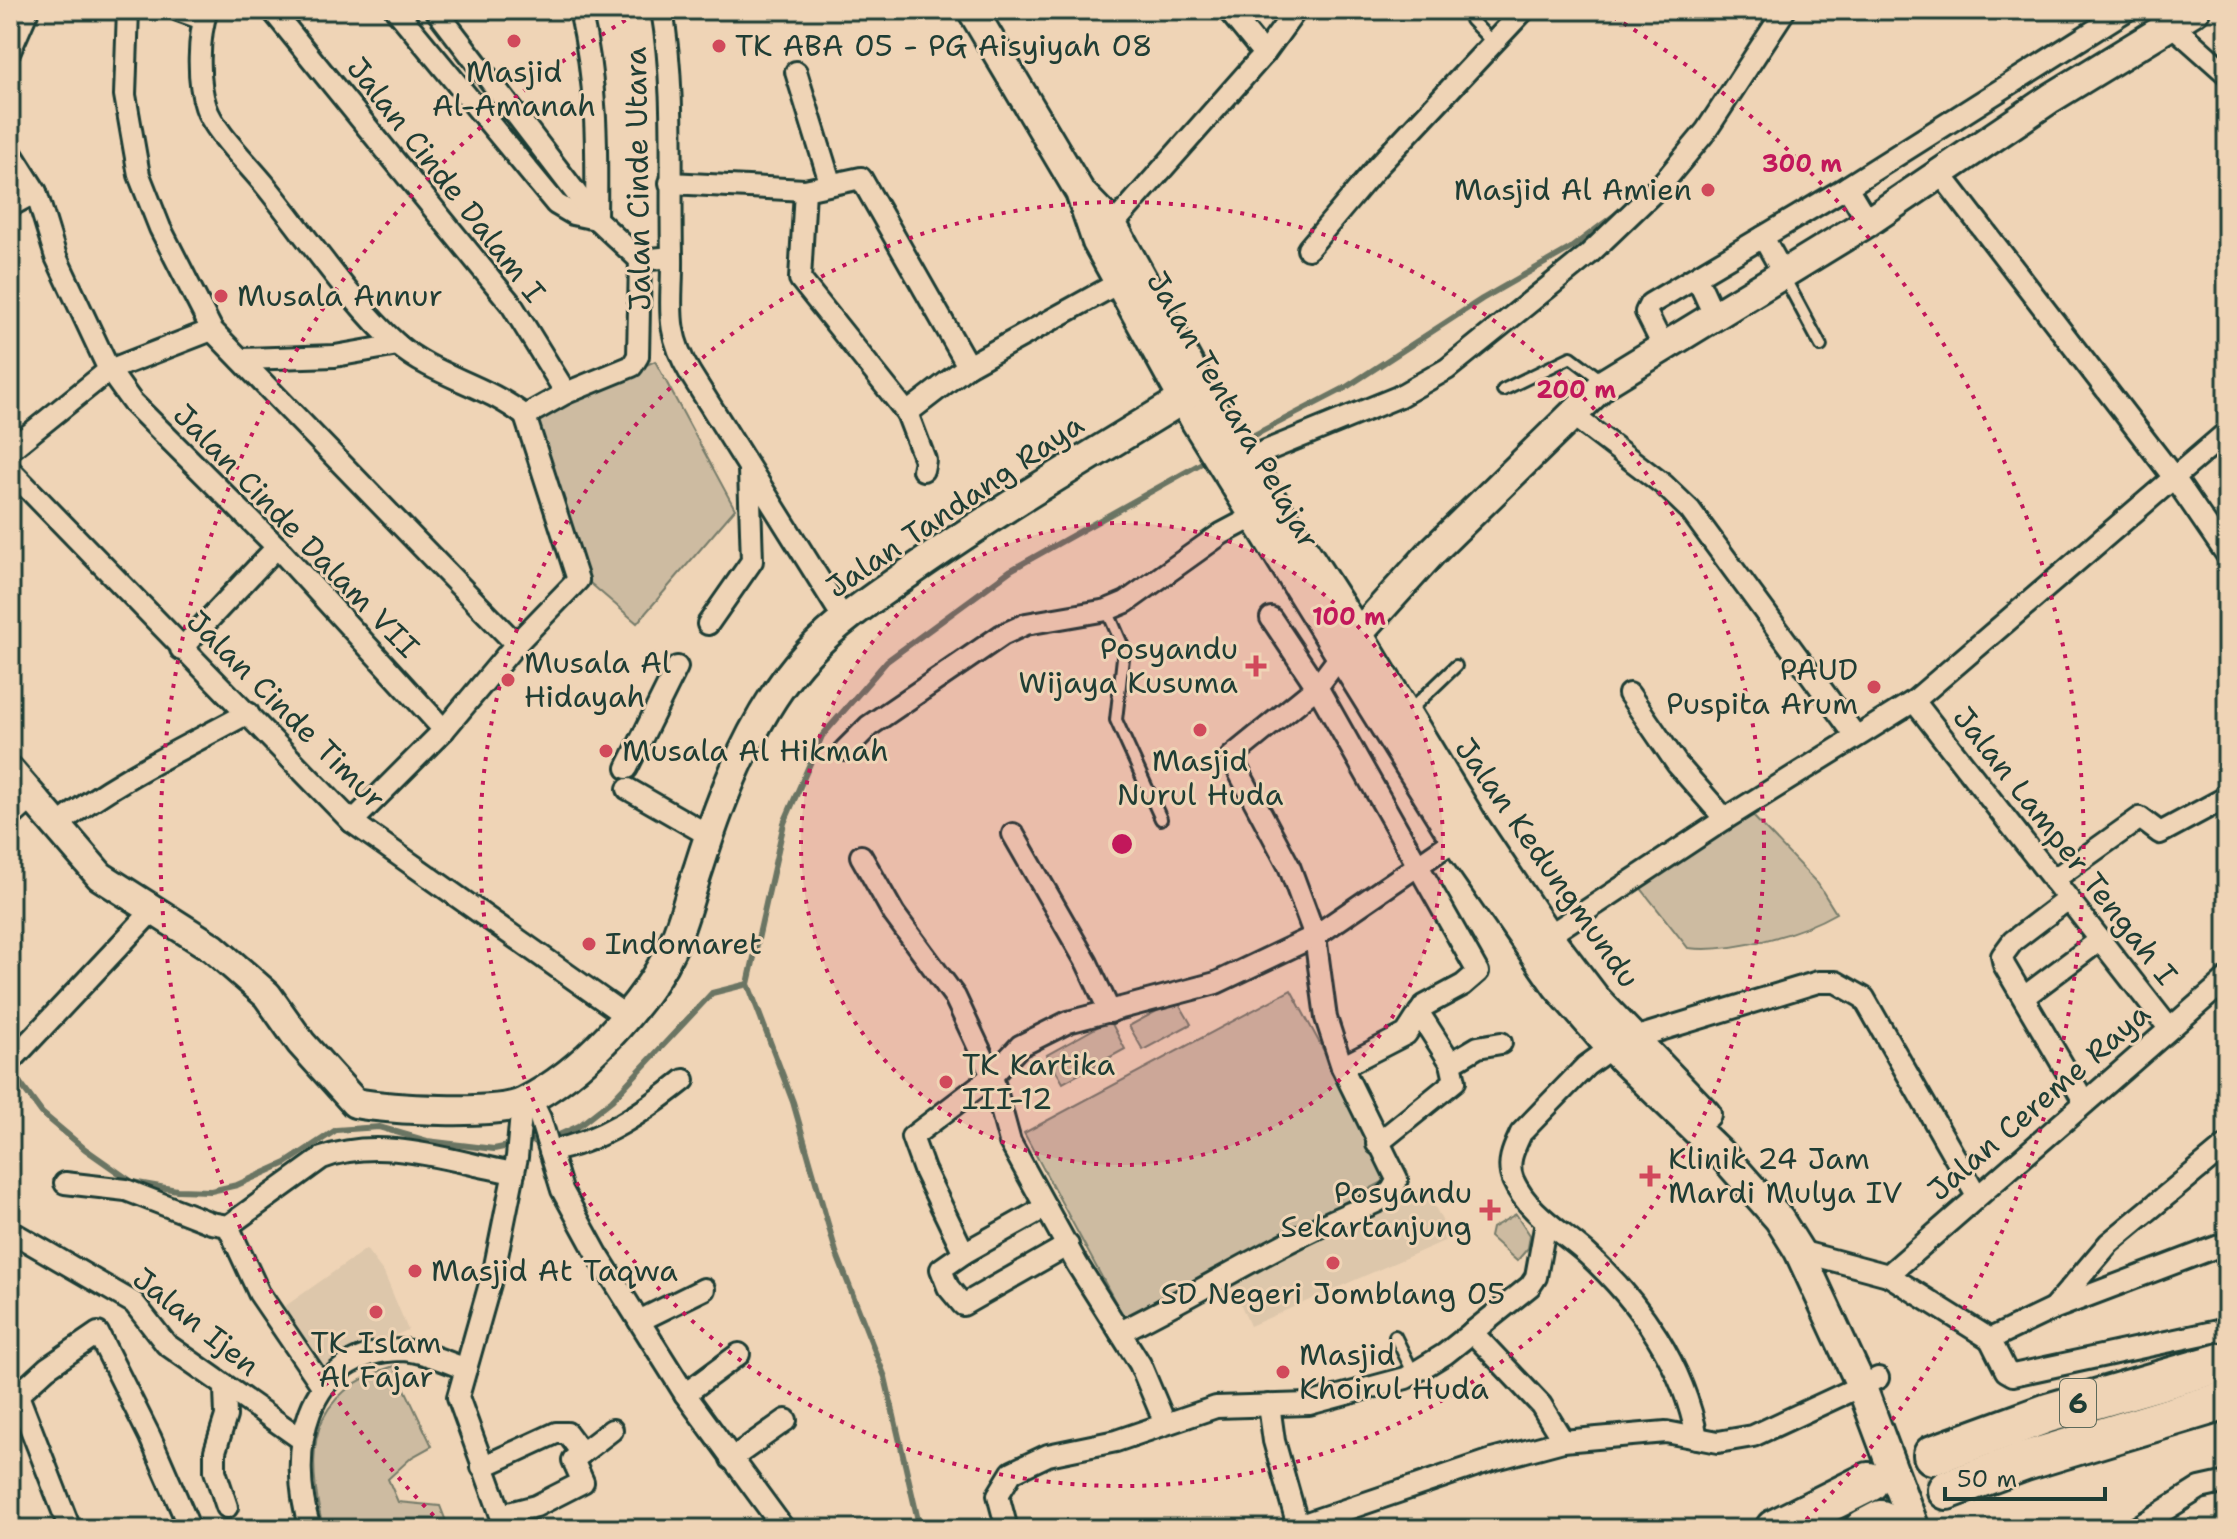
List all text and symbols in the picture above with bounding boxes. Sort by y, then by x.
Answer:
place label: TK ABA 05 - PG Aisyiyah 08 [735,25,1153,66]
marker: Masjid Al-Amanah [505,32,523,50]
marker: TK ABA 05 - PG Aisyiyah 08 [710,37,728,55]
street label: Jalan Cinde Utara [615,46,660,312]
street label: Jalan Cinde Dalam I [338,49,555,311]
place label: Masjid Al-Amanah [432,51,596,126]
text: 300 m [1762,148,1842,180]
place label: Masjid Al Amien [1454,169,1692,210]
marker: Masjid Al Amien [1699,181,1717,199]
street label: Jalan Tentara Pelajar [1137,263,1330,556]
place label: Musala Annur [237,275,443,316]
marker: Musala Annur [212,287,230,305]
text: 200 m [1536,374,1616,406]
street label: Jalan Cinde Dalam VII [164,395,429,667]
street label: Jalan Tandang Raya [818,404,1092,607]
street label: Jalan Cinde Timur [178,601,395,818]
text: 100 m [1312,601,1386,633]
place label: Posyandu Wijaya Kusuma [1018,628,1238,703]
place label: Musala Al Hidayah [524,642,671,717]
place label: PAUD Puspita Arum [1666,649,1858,724]
marker: Posyandu Wijaya Kusuma [1245,655,1267,677]
marker: Musala Al Hidayah [499,671,517,689]
marker: PAUD Puspita Arum [1865,678,1883,696]
street label: Jalan Lamper Tengah I [1944,698,2187,993]
marker: Masjid Nurul Huda [1191,721,1209,739]
street label: Jalan Kedungmundu [1446,729,1649,996]
place label: Musala Al Hikmah [622,730,889,771]
place label: Masjid Nurul Huda [1117,740,1284,815]
marker: Musala Al Hikmah [597,742,615,760]
centre of rings [1108,830,1136,858]
place label: Indomaret [605,923,762,964]
marker: Indomaret [580,935,598,953]
street label: Jalan Cereme Raya [1919,993,2159,1210]
place label: TK Kartika III-12 [962,1044,1115,1119]
marker: TK Kartika III-12 [937,1073,955,1091]
place label: Klinik 24 Jam Mardi Mulya IV [1668,1138,1902,1213]
marker: Klinik 24 Jam Mardi Mulya IV [1639,1165,1661,1187]
place label: Posyandu Sekartanjung [1281,1172,1472,1247]
marker: Posyandu Sekartanjung [1479,1199,1501,1221]
place label: Masjid At Taqwa [431,1250,678,1291]
marker: SD Negeri Jomblang 05 [1324,1254,1342,1272]
street label: Jalan Ijen [124,1258,268,1385]
marker: Masjid At Taqwa [406,1262,424,1280]
place label: SD Negeri Jomblang 05 [1160,1273,1506,1314]
marker: TK Islam Al Fajar [367,1303,385,1321]
place label: TK Islam Al Fajar [310,1322,442,1397]
place label: Masjid Khoirul Huda [1299,1334,1489,1409]
marker: Masjid Khoirul Huda [1274,1363,1292,1381]
road number: 6 [2060,1379,2096,1427]
scale bar [1945,1451,2105,1501]
text: 50 m [1957,1463,2017,1495]

